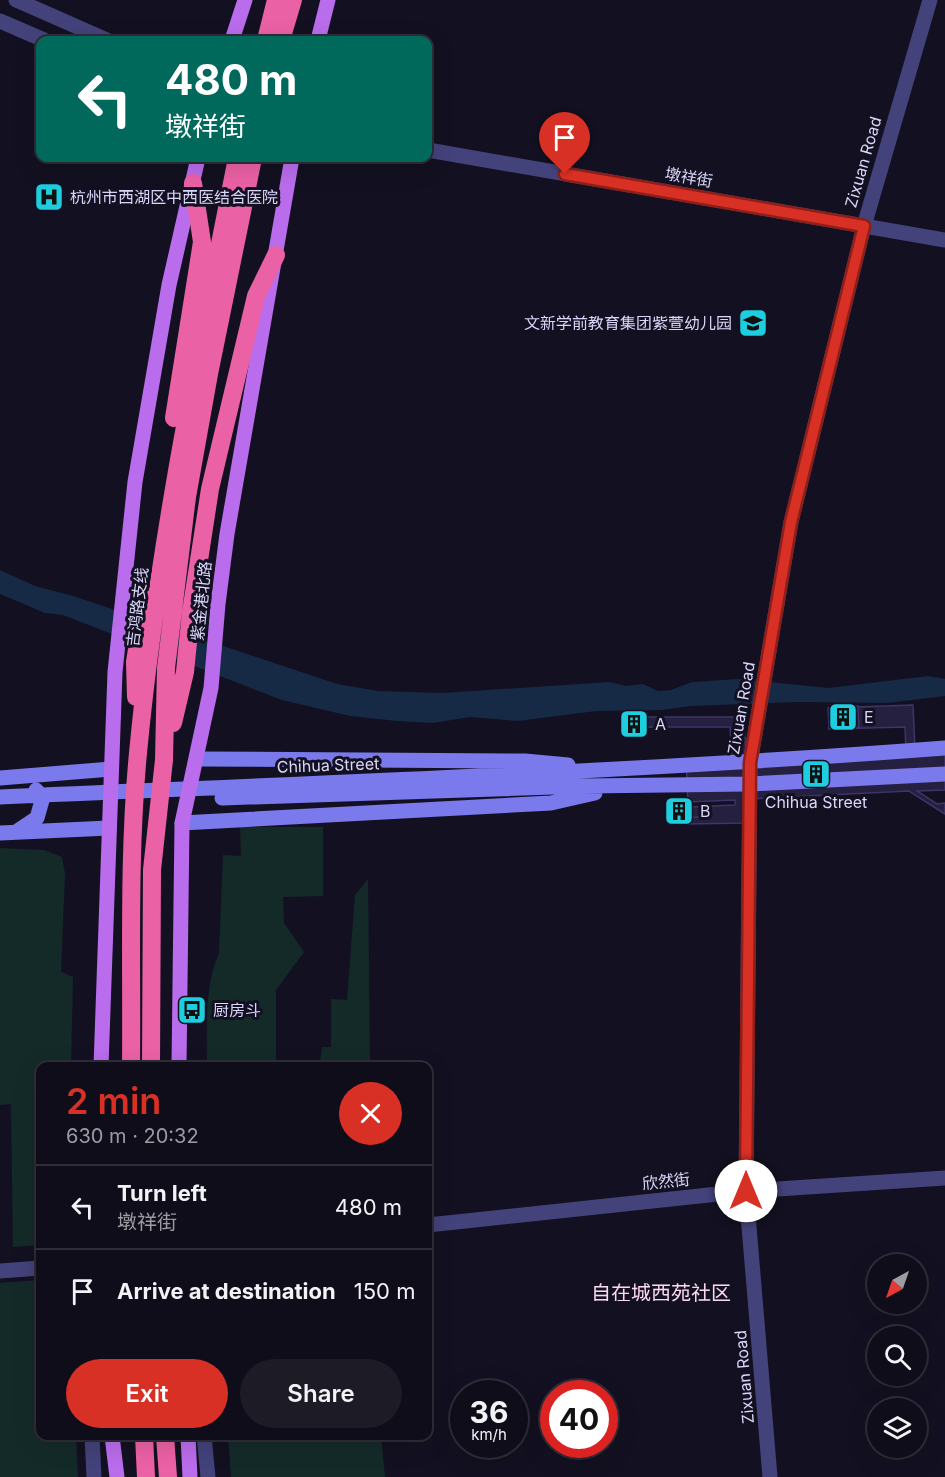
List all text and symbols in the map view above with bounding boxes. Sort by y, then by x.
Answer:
text: 480 m [165,54,297,105]
icon: left [66,60,144,138]
text: 墩祥街 [165,110,246,143]
pin [539,112,590,174]
street label: Zixuan Road [840,114,886,210]
icon: arrive [548,121,581,154]
street label: 墩祥街 [664,163,714,191]
hospital icon: 杭州市西湖区中西医结合医院 [33,181,65,213]
place label: 杭州市西湖区中西医结合医院 [70,187,278,207]
school or university icon: 文新学前教育集团紫萱幼儿园 [737,307,769,339]
place label: 文新学前教育集团紫萱幼儿园 [524,313,732,333]
street label: 紫金港北路 [187,560,215,642]
street label: 吉鸿路支线 [122,566,152,648]
street label: Zixuan Road [723,660,759,756]
building icon: E [827,701,859,733]
place label: E [864,707,874,727]
building icon: A [618,708,650,740]
place label: A [655,714,666,734]
street label: Chihua Street [276,753,380,777]
building icon: Chihua Street [800,758,832,790]
place label: Chihua Street [765,792,867,812]
building icon: B [663,795,695,827]
place label: B [700,801,710,821]
bus stop icon: 厨房斗 [176,994,208,1026]
place label: 厨房斗 [213,1000,261,1020]
text: 2 min [66,1079,161,1123]
button: close [339,1082,402,1145]
text: 630 m · 20:32 [66,1124,199,1148]
position arrow [714,1159,778,1223]
street label: 欣然街 [641,1169,691,1193]
text: Turn left [117,1180,207,1206]
icon: left [66,1191,99,1224]
text: 480 m [335,1194,402,1220]
text: 墩祥街 [117,1210,177,1234]
north arrow [867,1254,927,1314]
map controls [867,1254,927,1458]
icon: arrive [66,1275,99,1308]
text: Arrive at destination [117,1278,336,1304]
text: 150 m [354,1278,415,1304]
district label: 自在城西苑社区 [591,1281,731,1305]
button: search [867,1326,927,1386]
street label: Zixuan Road [730,1329,758,1425]
button: Exit [66,1359,228,1428]
button: Share [240,1359,402,1428]
speed limit sign: 40 [540,1380,618,1458]
text: 36 [470,1394,508,1430]
button: layers [867,1398,927,1458]
text: km/h [471,1425,507,1444]

